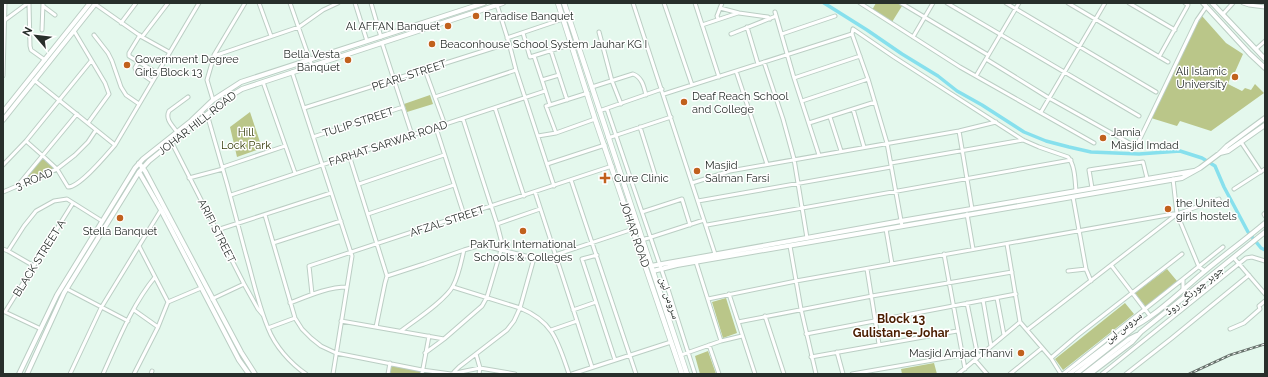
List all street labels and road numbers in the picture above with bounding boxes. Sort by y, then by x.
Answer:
street label: PEARL STREET [370,57,448,94]
street label: JOHAR HILL ROAD [156,89,239,158]
street label: TULIP STREET [321,105,396,140]
street label: FARHAT SARWAR ROAD [327,118,449,169]
street label: 3 ROAD [14,166,55,193]
street label: ARIFI STREET [195,197,238,266]
street label: JOHAR ROAD [617,199,652,269]
street label: AFZAL STREET [408,203,486,240]
street label: BLACK STREET A [10,217,69,299]
street label: جوہر چورنگی روڈ [1163,263,1226,318]
street label: سروس لین [657,275,682,321]
street label: سروس لین [1102,309,1144,346]

